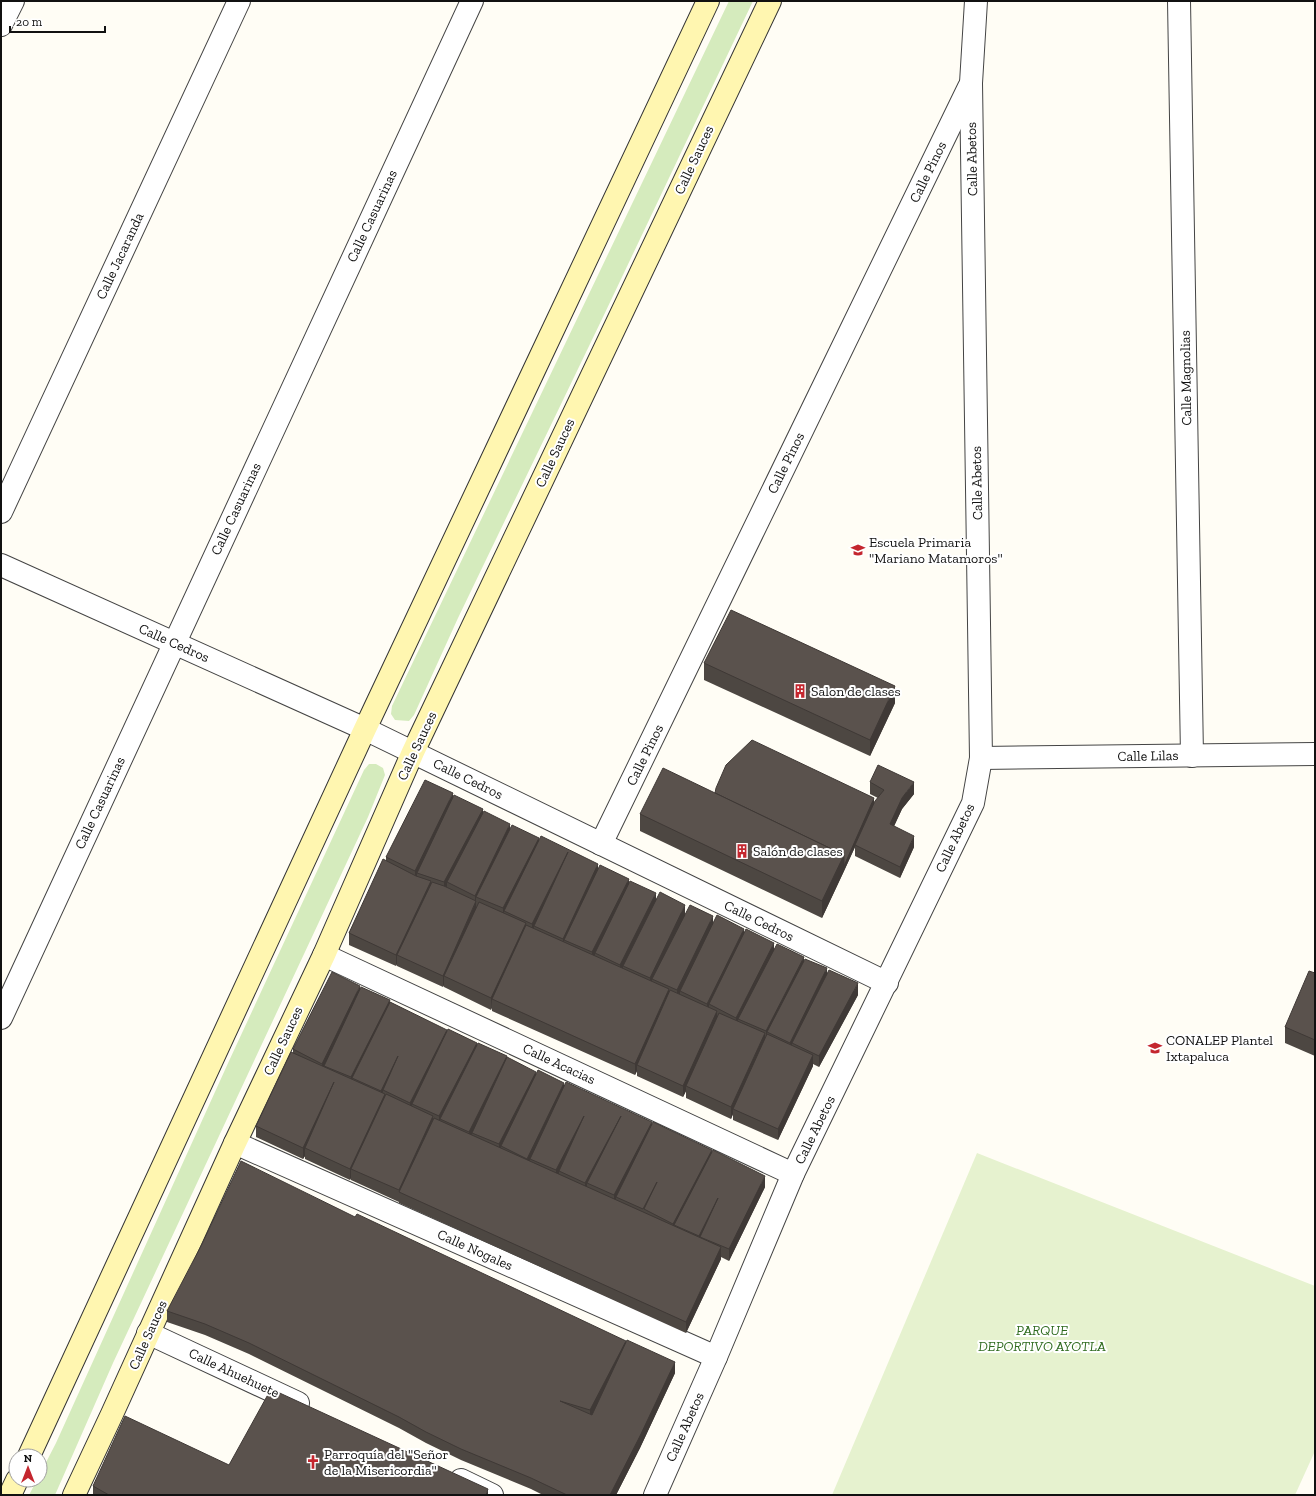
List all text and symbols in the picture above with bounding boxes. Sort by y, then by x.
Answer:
scale bar [10,8,105,34]
text: 20 m [16,15,43,29]
street label: Calle Abetos [963,122,981,196]
street label: Calle Sauces [671,123,717,197]
street label: Calle Pinos [906,138,950,206]
street label: Calle Casuarinas [343,167,401,265]
street label: Calle Jacaranda [92,210,148,302]
street label: Calle Magnolias [1177,330,1195,426]
street label: Calle Sauces [532,416,578,490]
street label: Calle Pinos [764,429,808,497]
street label: Calle Abetos [968,446,986,520]
street label: Calle Casuarinas [207,460,265,558]
place label: Escuela Primaria "Mariano Matamoros" [869,534,1003,567]
school or university icon: Escuela Primaria "Mariano Matamoros" [850,542,866,558]
street label: Calle Cedros [136,620,212,666]
building icon: Salon de clases [792,683,808,699]
place label: Salon de clases [811,683,901,700]
street label: Calle Sauces [394,709,440,783]
street label: Calle Pinos [623,721,667,789]
street label: Calle Lilas [1117,747,1179,765]
street label: Calle Casuarinas [71,754,129,852]
street label: Calle Cedros [430,755,506,803]
street label: Calle Abetos [932,801,978,875]
building icon: Salón de clases [734,843,750,859]
place label: Salón de clases [753,843,843,860]
street label: Calle Cedros [721,897,797,945]
street label: Calle Sauces [260,1004,306,1078]
place label: CONALEP Plantel Ixtapaluca [1166,1032,1273,1065]
street label: Calle Acacias [520,1040,598,1088]
school or university icon: CONALEP Plantel Ixtapaluca [1147,1040,1163,1056]
street label: Calle Abetos [791,1093,839,1167]
street label: Calle Nogales [435,1226,515,1274]
street label: Calle Sauces [125,1298,171,1372]
park label: PARQUE DEPORTIVO AYOTLA [978,1322,1106,1355]
street label: Calle Ahuehuete [186,1345,282,1402]
street label: Calle Abetos [662,1390,708,1464]
place label: Parroquía del "Señor de la Misericordia" [324,1446,448,1479]
north arrow [8,1448,48,1488]
text: N [24,1452,33,1465]
church icon: Parroquía del "Señor de la Misericordia" [305,1454,321,1470]

